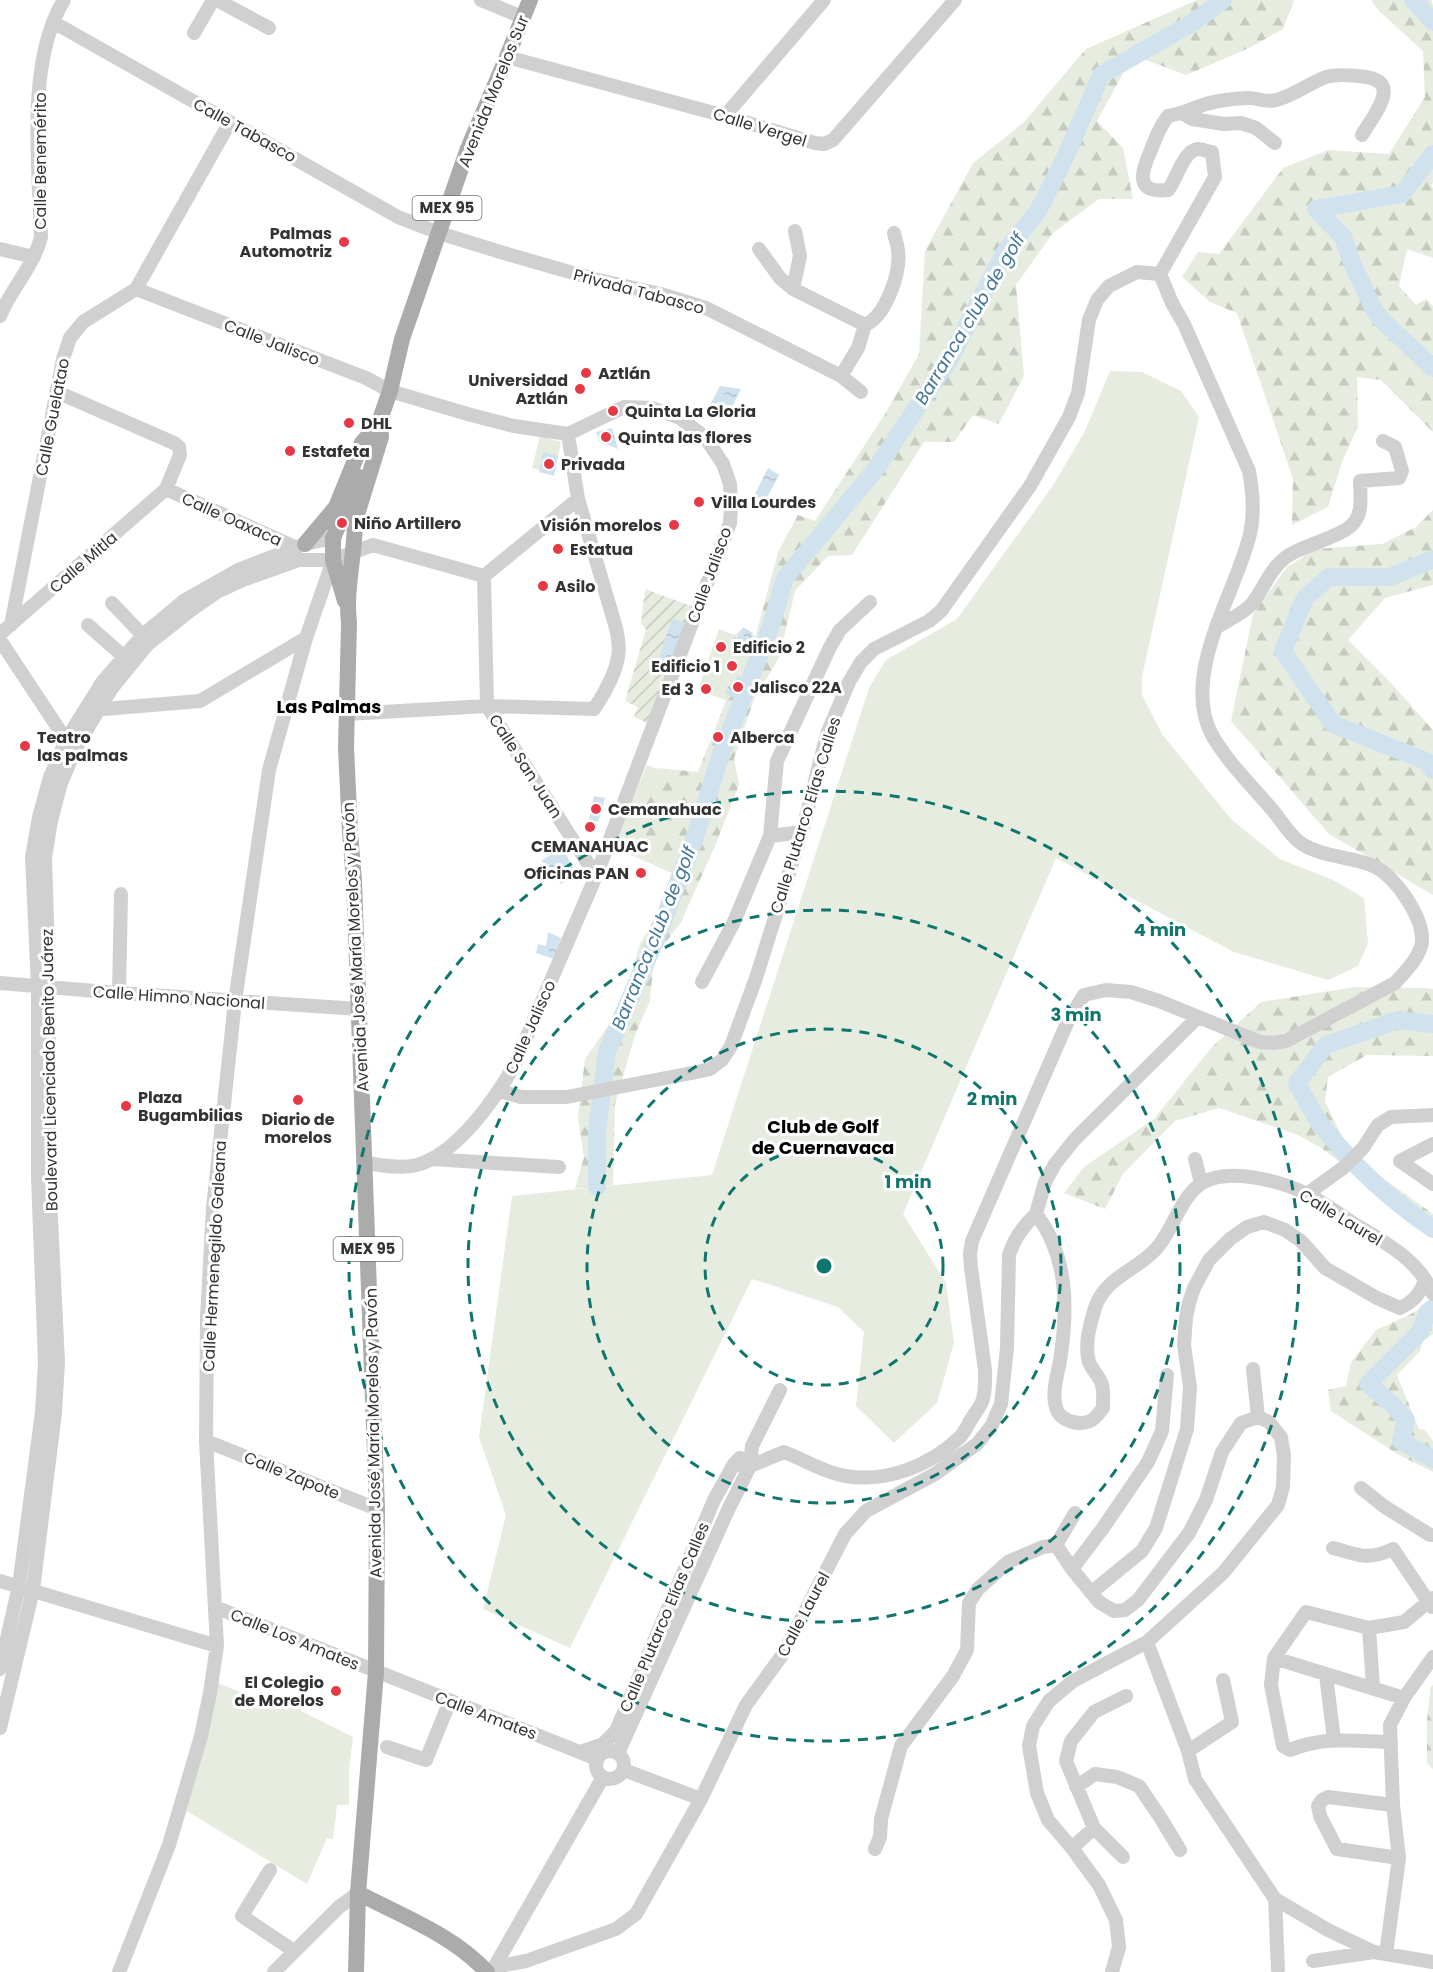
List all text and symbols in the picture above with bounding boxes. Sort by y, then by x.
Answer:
street label: Avenida Morelos Sur [452,12,534,171]
street label: Calle Benemérito [29,92,52,230]
street label: Calle Tabasco [189,93,300,168]
street label: Calle Vergel [710,102,809,153]
road number: MEX 95 [412,196,482,220]
place label: Palmas Automotriz [240,222,332,263]
water label: Barranca club de golf [908,227,1031,409]
marker: Palmas Automotriz [337,235,351,249]
street label: Privada Tabasco [571,263,707,320]
street label: Calle Jalisco [221,314,323,371]
street label: Calle Guelatao [30,356,75,478]
place label: Aztlán [598,362,651,385]
marker: Aztlán [579,366,593,380]
place label: Universidad Aztlán [468,369,568,410]
marker: Universidad Aztlán [573,382,587,396]
place label: Quinta La Gloria [625,400,756,423]
marker: Quinta La Gloria [606,404,620,418]
place label: DHL [361,412,392,435]
marker: DHL [342,416,356,430]
place label: Quinta las flores [618,426,752,449]
marker: Quinta las flores [599,430,613,444]
place label: Estafeta [302,440,370,463]
marker: Estafeta [283,444,297,458]
place label: Privada [561,453,625,476]
marker: Privada [542,457,556,471]
street label: Calle Oaxaca [178,487,286,552]
place label: Villa Lourdes [711,491,816,514]
marker: Villa Lourdes [692,495,706,509]
place label: Niño Artillero [354,512,461,535]
place label: Visión morelos [540,514,662,537]
marker: Niño Artillero [335,516,349,530]
marker: Visión morelos [667,518,681,532]
street label: Calle Jalisco [681,524,738,626]
street label: Calle Mitla [44,526,122,598]
place label: Estatua [570,538,633,561]
marker: Estatua [551,542,565,556]
place label: Asilo [555,575,595,598]
marker: Asilo [536,579,550,593]
place label: Edificio 2 [733,636,805,659]
marker: Edificio 2 [714,640,728,654]
place label: Edificio 1 [651,655,720,678]
marker: Edificio 1 [725,659,739,673]
place label: Jalisco 22A [750,676,842,699]
place label: Ed 3 [661,678,694,701]
marker: Jalisco 22A [731,680,745,694]
marker: Ed 3 [699,682,713,696]
district label: Las Palmas [277,694,381,719]
street label: Calle San Juan [483,710,568,823]
street label: Calle Plutarco Elías Calles [765,714,846,916]
place label: Teatro las palmas [37,726,128,767]
place label: Alberca [730,726,795,749]
marker: Alberca [711,730,725,744]
marker: Teatro las palmas [18,739,32,753]
place label: Cemanahuac [608,798,722,821]
street label: Avenida José María Morelos y Pavón [336,802,375,1092]
marker: Cemanahuac [589,802,603,816]
marker: CEMANAHUAC [583,820,597,834]
place label: CEMANAHUAC [531,835,649,858]
water label: Barranca club de golf [605,841,702,1033]
place label: Oficinas PAN [524,862,629,885]
marker: Oficinas PAN [634,866,648,880]
text: 4 min [1134,917,1186,942]
street label: Boulevard Licenciado Benito Juárez [36,929,63,1211]
street label: Calle Jalisco [499,977,561,1078]
street label: Calle Himno Nacional [92,980,266,1015]
text: 3 min [1050,1002,1102,1027]
place label: Plaza Bugambilias [138,1086,243,1127]
text: 2 min [967,1086,1017,1111]
marker: Diario de morelos [291,1093,305,1107]
marker: Plaza Bugambilias [119,1099,133,1113]
place label: Diario de morelos [261,1108,335,1149]
district label: Club de Golf de Cuernavaca [752,1114,894,1160]
street label: Calle Hermenegildo Galeana [197,1140,232,1372]
text: 1 min [884,1169,932,1194]
street label: Calle Laurel [1295,1184,1387,1251]
road number: MEX 95 [334,1237,403,1261]
centre of rings [814,1256,834,1276]
street label: Avenida José María Morelos y Pavón [359,1288,388,1578]
street label: Calle Zapote [240,1446,343,1505]
street label: Calle Plutarco Elías Calles [614,1519,715,1716]
street label: Calle Laurel [771,1568,835,1661]
street label: Calle Los Amates [227,1603,363,1676]
place label: El Colegio de Morelos [234,1671,324,1712]
marker: El Colegio de Morelos [329,1684,343,1698]
street label: Calle Amates [432,1685,540,1745]

